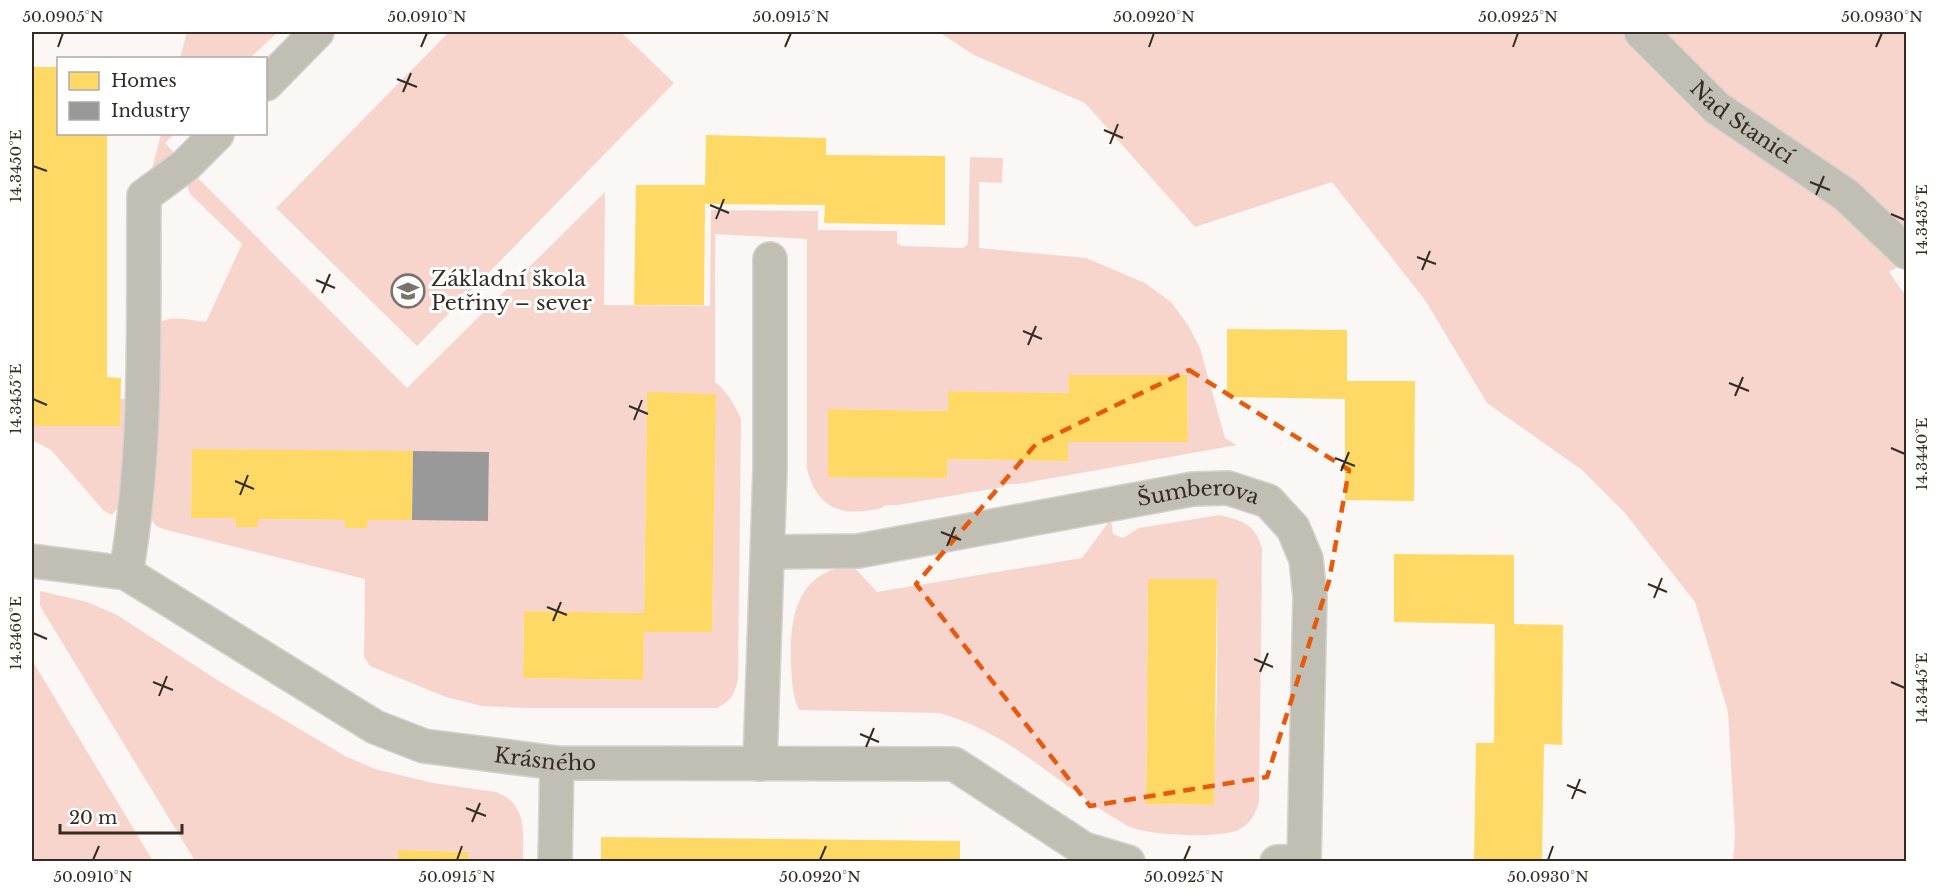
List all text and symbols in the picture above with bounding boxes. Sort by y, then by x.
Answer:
text: 50.0905°N [23,7,103,26]
text: 50.0910°N [387,7,467,26]
text: 50.0915°N [753,7,829,26]
text: 50.0920°N [1113,7,1195,26]
text: 50.0925°N [1478,7,1558,26]
text: 50.0930°N [1841,7,1923,26]
legend [57,57,267,135]
text: Homes [111,70,177,92]
street label: Nad Stanicí [1684,75,1800,170]
text: Industry [111,100,191,122]
text: 14.3450°E [6,130,25,202]
text: 14.3435°E [1912,184,1931,256]
place label: Základní škola Petřiny – sever [431,266,592,316]
school or university icon: Základní škola Petřiny – sever [390,273,426,309]
text: 14.3455°E [6,364,25,434]
text: 14.3440°E [1912,417,1931,491]
street label: Šumberova [1135,474,1263,512]
text: 14.3460°E [6,596,25,670]
text: 14.3445°E [1912,652,1931,723]
street label: Krásného [493,742,596,776]
scale bar [60,797,182,835]
text: 20 m [69,807,117,829]
text: 50.0910°N [53,867,133,886]
text: 50.0915°N [419,867,495,886]
text: 50.0920°N [779,867,861,886]
text: 50.0925°N [1144,867,1224,886]
text: 50.0930°N [1507,867,1589,886]

